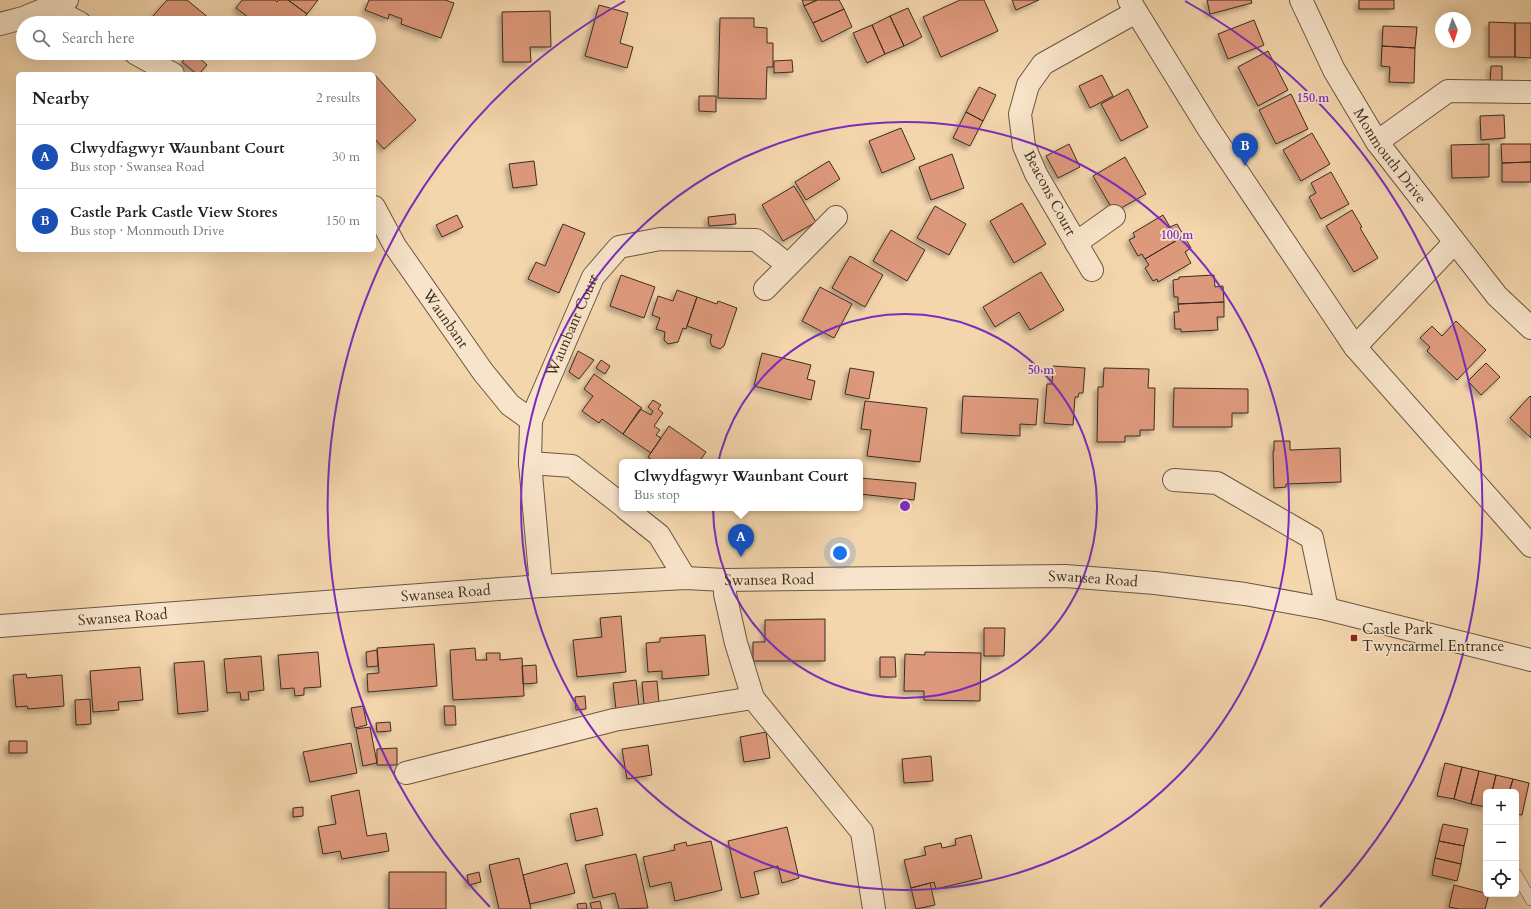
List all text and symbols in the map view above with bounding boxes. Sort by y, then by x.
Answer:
north arrow [1435,12,1471,48]
search box [16,16,376,60]
icon: search [30,27,52,49]
text: Search here [62,28,135,48]
text: Nearby [32,87,89,110]
text: 2 results [316,89,360,107]
text: 150 m [1297,90,1330,106]
street label: Monmouth Drive [1349,104,1431,208]
pin: B [1232,133,1258,166]
text: Clwydfagwyr Waunbant Court [70,138,285,158]
street label: Beacons Court [1019,147,1081,239]
text: A [40,148,50,166]
text: 30 m [332,148,360,166]
text: Bus stop · Swansea Road [70,158,204,176]
text: Castle Park Castle View Stores [70,202,278,222]
text: B [40,212,50,230]
text: 150 m [326,212,360,230]
text: Bus stop · Monmouth Drive [70,222,224,240]
text: 100 m [1161,227,1194,243]
street label: Waunbant Court [541,268,602,380]
street label: Waunbant [418,284,474,352]
text: 50 m [1028,362,1055,378]
popup [619,459,863,511]
text: Clwydfagwyr Waunbant Court [634,466,848,486]
text: Bus stop [634,486,680,504]
centre of rings [898,499,912,513]
pin: A [728,524,754,557]
your location [830,543,850,563]
street label: Swansea Road [1048,566,1139,592]
street label: Swansea Road [724,569,814,590]
street label: Swansea Road [400,580,491,606]
street label: Swansea Road [77,604,168,630]
place label: Castle Park Twyncarmel Entrance [1362,619,1504,656]
marker: Castle Park Twyncarmel Entrance [1349,633,1359,643]
map controls [1483,789,1519,897]
button: + [1483,789,1519,825]
button: − [1483,825,1519,861]
button: locate [1483,861,1519,897]

